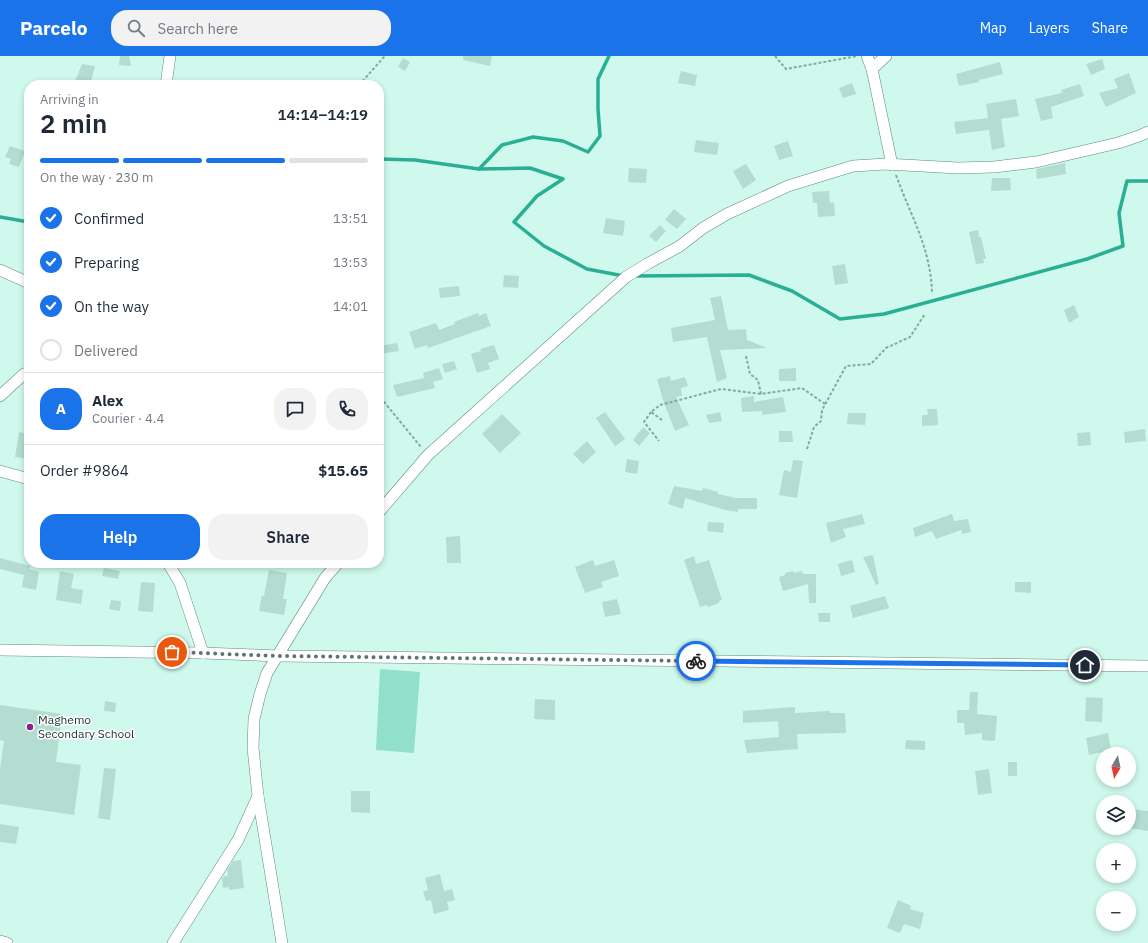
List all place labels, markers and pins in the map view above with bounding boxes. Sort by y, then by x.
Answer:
pin [155,635,189,669]
pin [1068,648,1102,682]
place label: Maghemo Secondary School [38,712,134,741]
marker: Maghemo Secondary School [25,722,35,732]

